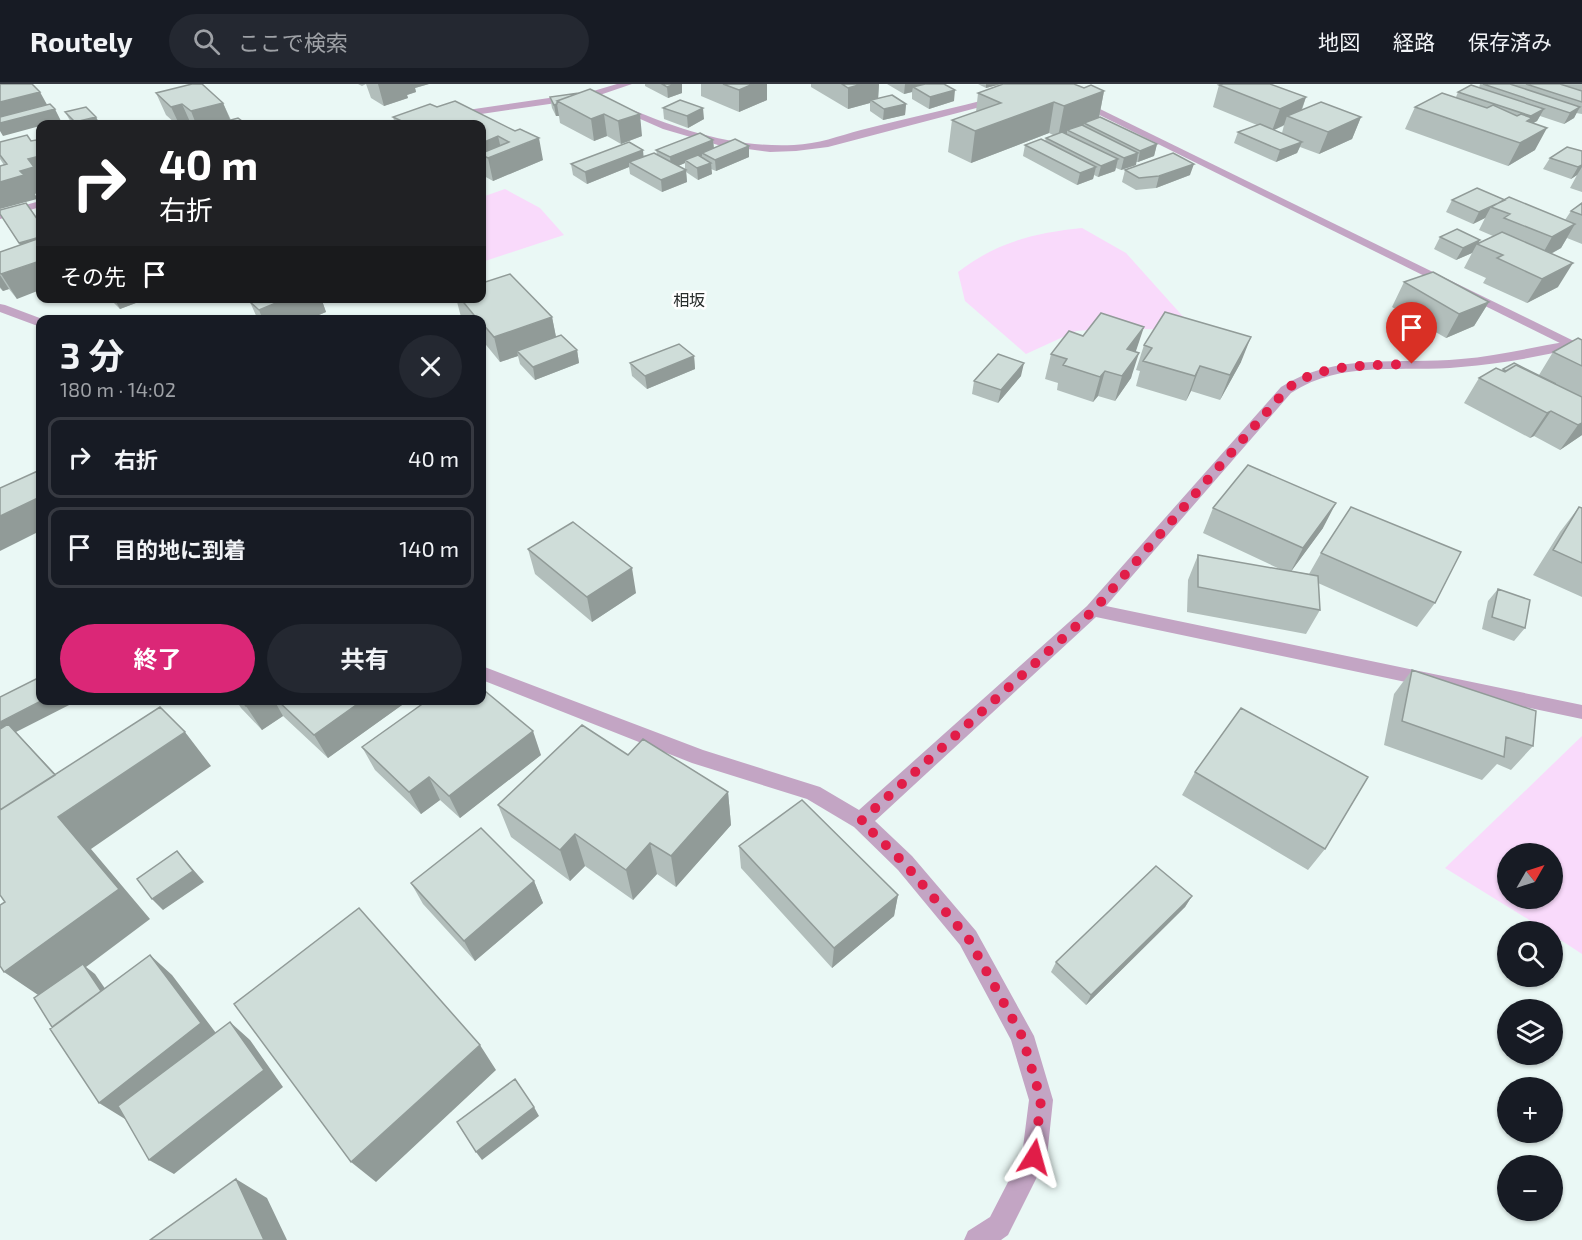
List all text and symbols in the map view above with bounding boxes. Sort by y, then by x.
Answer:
search box [169,14,589,68]
text: Routely [30,24,133,58]
icon: search [190,25,223,58]
text: ここで検索 [238,29,348,55]
text: 地図 [1318,29,1360,54]
text: 経路 [1393,29,1435,54]
text: 保存済み [1468,29,1552,54]
text: 40 m [159,138,258,188]
icon: right [60,144,138,222]
text: 右折 [159,193,213,225]
icon: arrive [138,258,171,291]
text: その先 [60,263,126,289]
district label: 相坂 [673,290,705,309]
pin [1386,302,1437,364]
icon: arrive [1395,311,1428,344]
text: 3 分 [60,333,124,376]
button: close [399,335,462,398]
text: 180 m · 14:02 [60,377,176,401]
icon: right [63,441,96,474]
text: 40 m [408,445,459,471]
text: 右折 [114,446,158,472]
icon: arrive [63,531,96,564]
text: 140 m [399,535,459,561]
text: 目的地に到着 [114,536,246,562]
button: 終了 [60,624,255,693]
button: 共有 [267,624,462,693]
north arrow [1497,843,1563,909]
map controls [1497,843,1563,1221]
button: search [1497,921,1563,987]
button: layers [1497,999,1563,1065]
button: + [1497,1077,1563,1143]
position arrow [1002,1125,1066,1189]
button: − [1497,1155,1563,1221]

